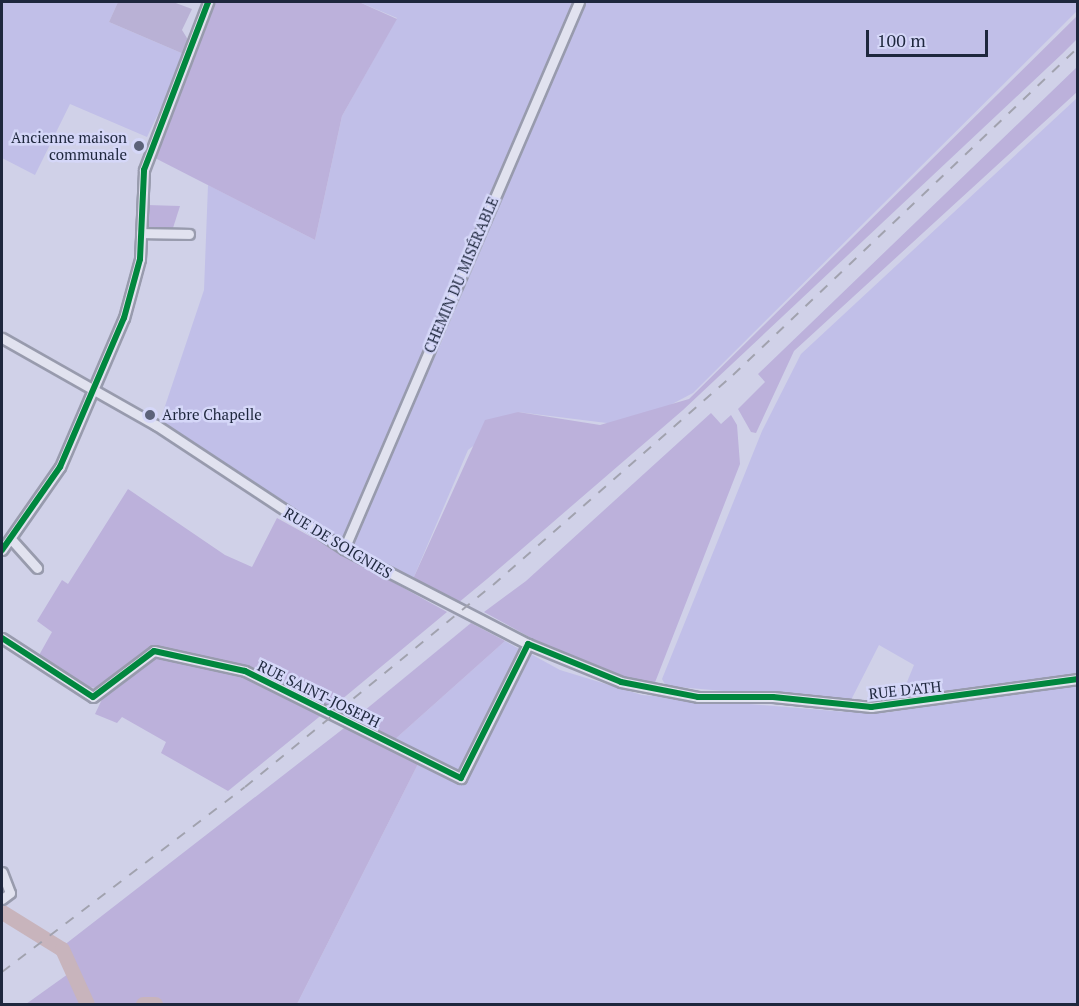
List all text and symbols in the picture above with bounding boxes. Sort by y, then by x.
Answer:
scale bar [869,18,990,56]
text: 100 m [877,28,926,52]
place label: Ancienne maison communale [11,128,127,163]
marker: Ancienne maison communale [132,139,146,153]
street label: CHEMIN DU MISÉRABLE [420,194,502,356]
place label: Arbre Chapelle [162,406,262,424]
marker: Arbre Chapelle [143,408,157,422]
street label: RUE DE SOIGNIES [281,504,395,582]
street label: RUE SAINT-JOSEPH [255,657,383,731]
street label: RUE D'ATH [868,677,942,703]

